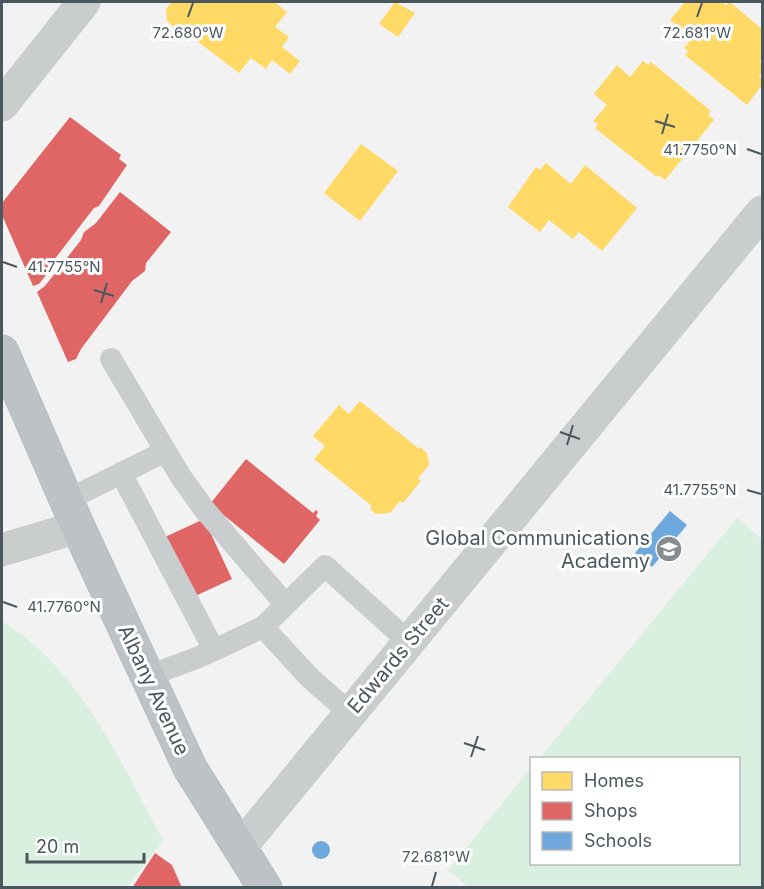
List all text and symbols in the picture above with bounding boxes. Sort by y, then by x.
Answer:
text: 72.680°W [152,23,224,42]
text: 72.681°W [663,23,731,42]
text: 41.7750°N [663,140,737,159]
text: 41.7755°N [27,257,101,276]
text: 41.7755°N [663,480,737,499]
place label: Global Communications Academy [425,526,650,573]
school or university icon: Global Communications Academy [654,534,684,564]
street label: Edwards Street [343,592,454,718]
text: 41.7760°N [27,597,101,616]
street label: Albany Avenue [113,621,195,759]
legend [530,757,740,865]
text: Homes [584,770,644,791]
text: Shops [584,800,638,821]
scale bar [27,826,144,864]
text: Schools [584,830,652,851]
text: 20 m [36,836,79,857]
text: 72.681°W [402,847,470,866]

